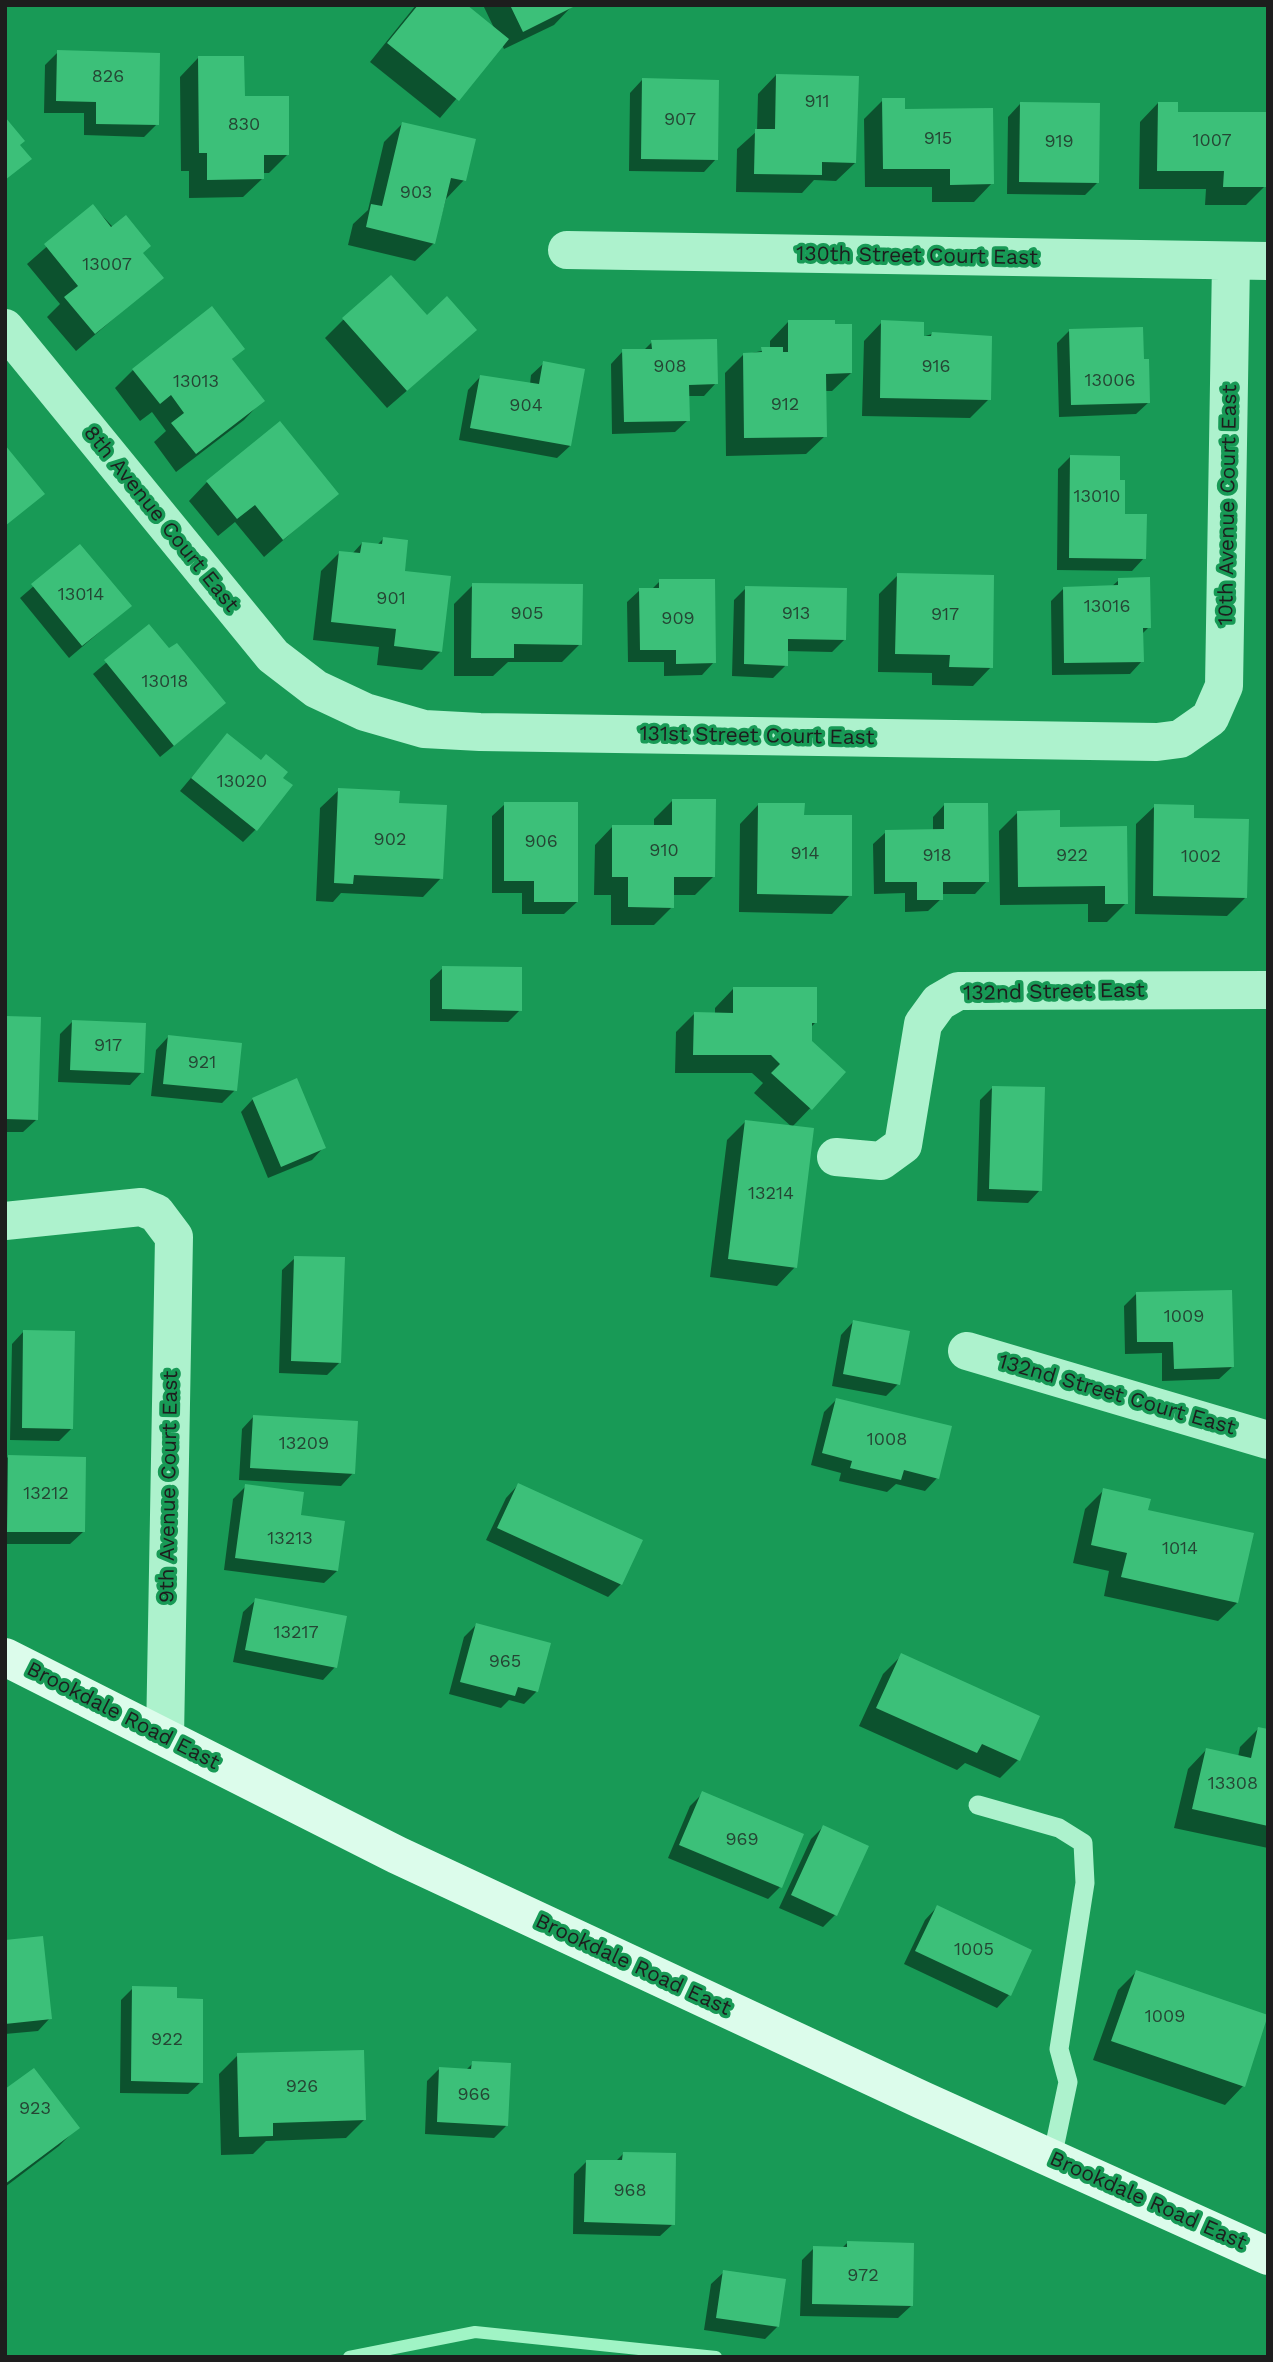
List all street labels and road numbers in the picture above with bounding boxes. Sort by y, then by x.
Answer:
street label: 130th Street Court East [796,241,1038,271]
street label: 10th Avenue Court East [1213,384,1243,626]
street label: 8th Avenue Court East [78,421,244,617]
street label: 131st Street Court East [639,721,875,751]
street label: 132nd Street East [963,978,1145,1006]
street label: 132nd Street Court East [996,1349,1238,1441]
street label: 9th Avenue Court East [154,1371,184,1603]
street label: Brookdale Road East [22,1656,224,1776]
street label: Brookdale Road East [531,1909,735,2021]
street label: Brookdale Road East [1046,2146,1250,2256]

